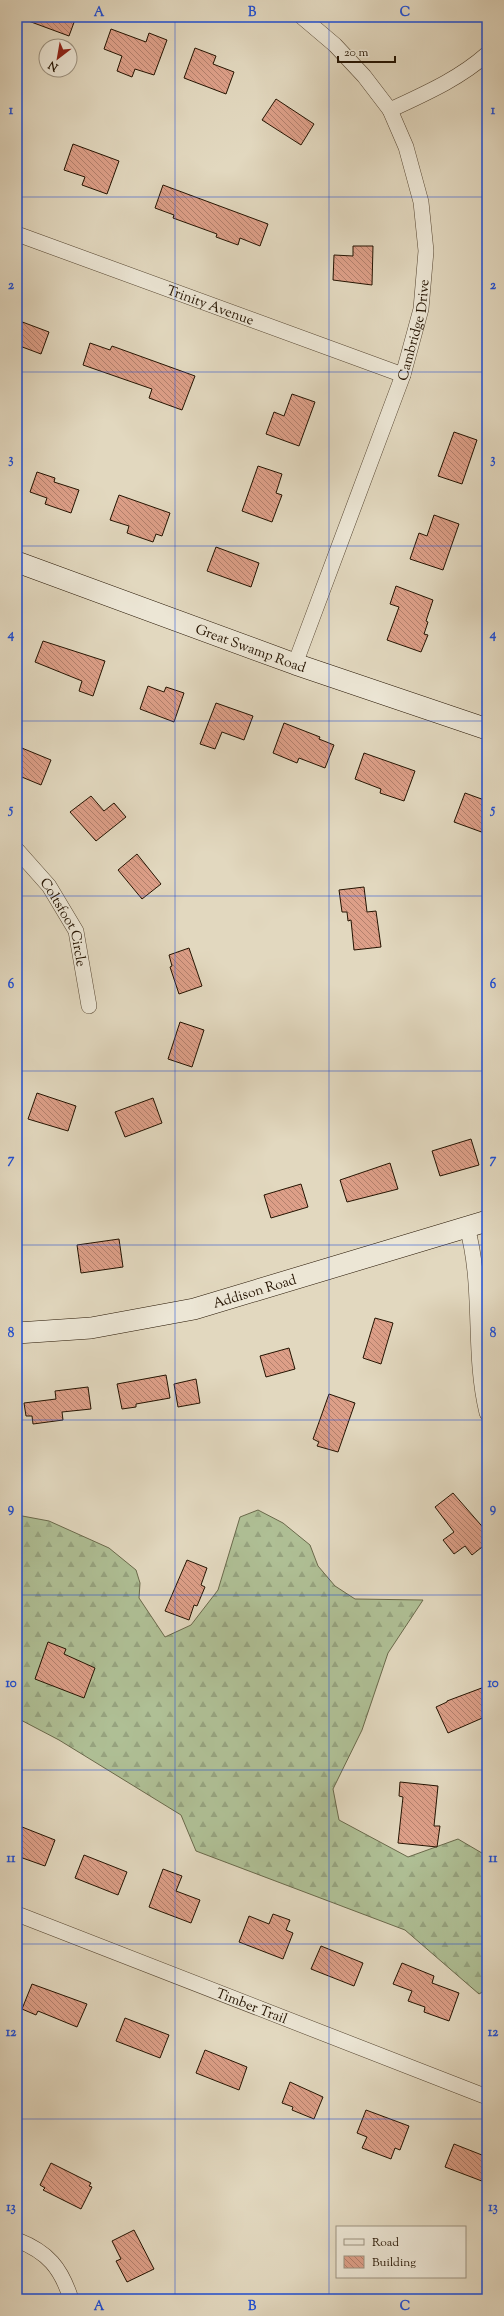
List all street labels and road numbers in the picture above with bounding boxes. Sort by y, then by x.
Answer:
street label: Cambridge Drive [394,279,436,383]
street label: Trinity Avenue [163,281,256,332]
street label: Great Swamp Road [192,620,308,679]
street label: Coltsfoot Circle [34,874,90,968]
street label: Addison Road [211,1271,299,1315]
street label: Timber Trail [212,1984,290,2030]

